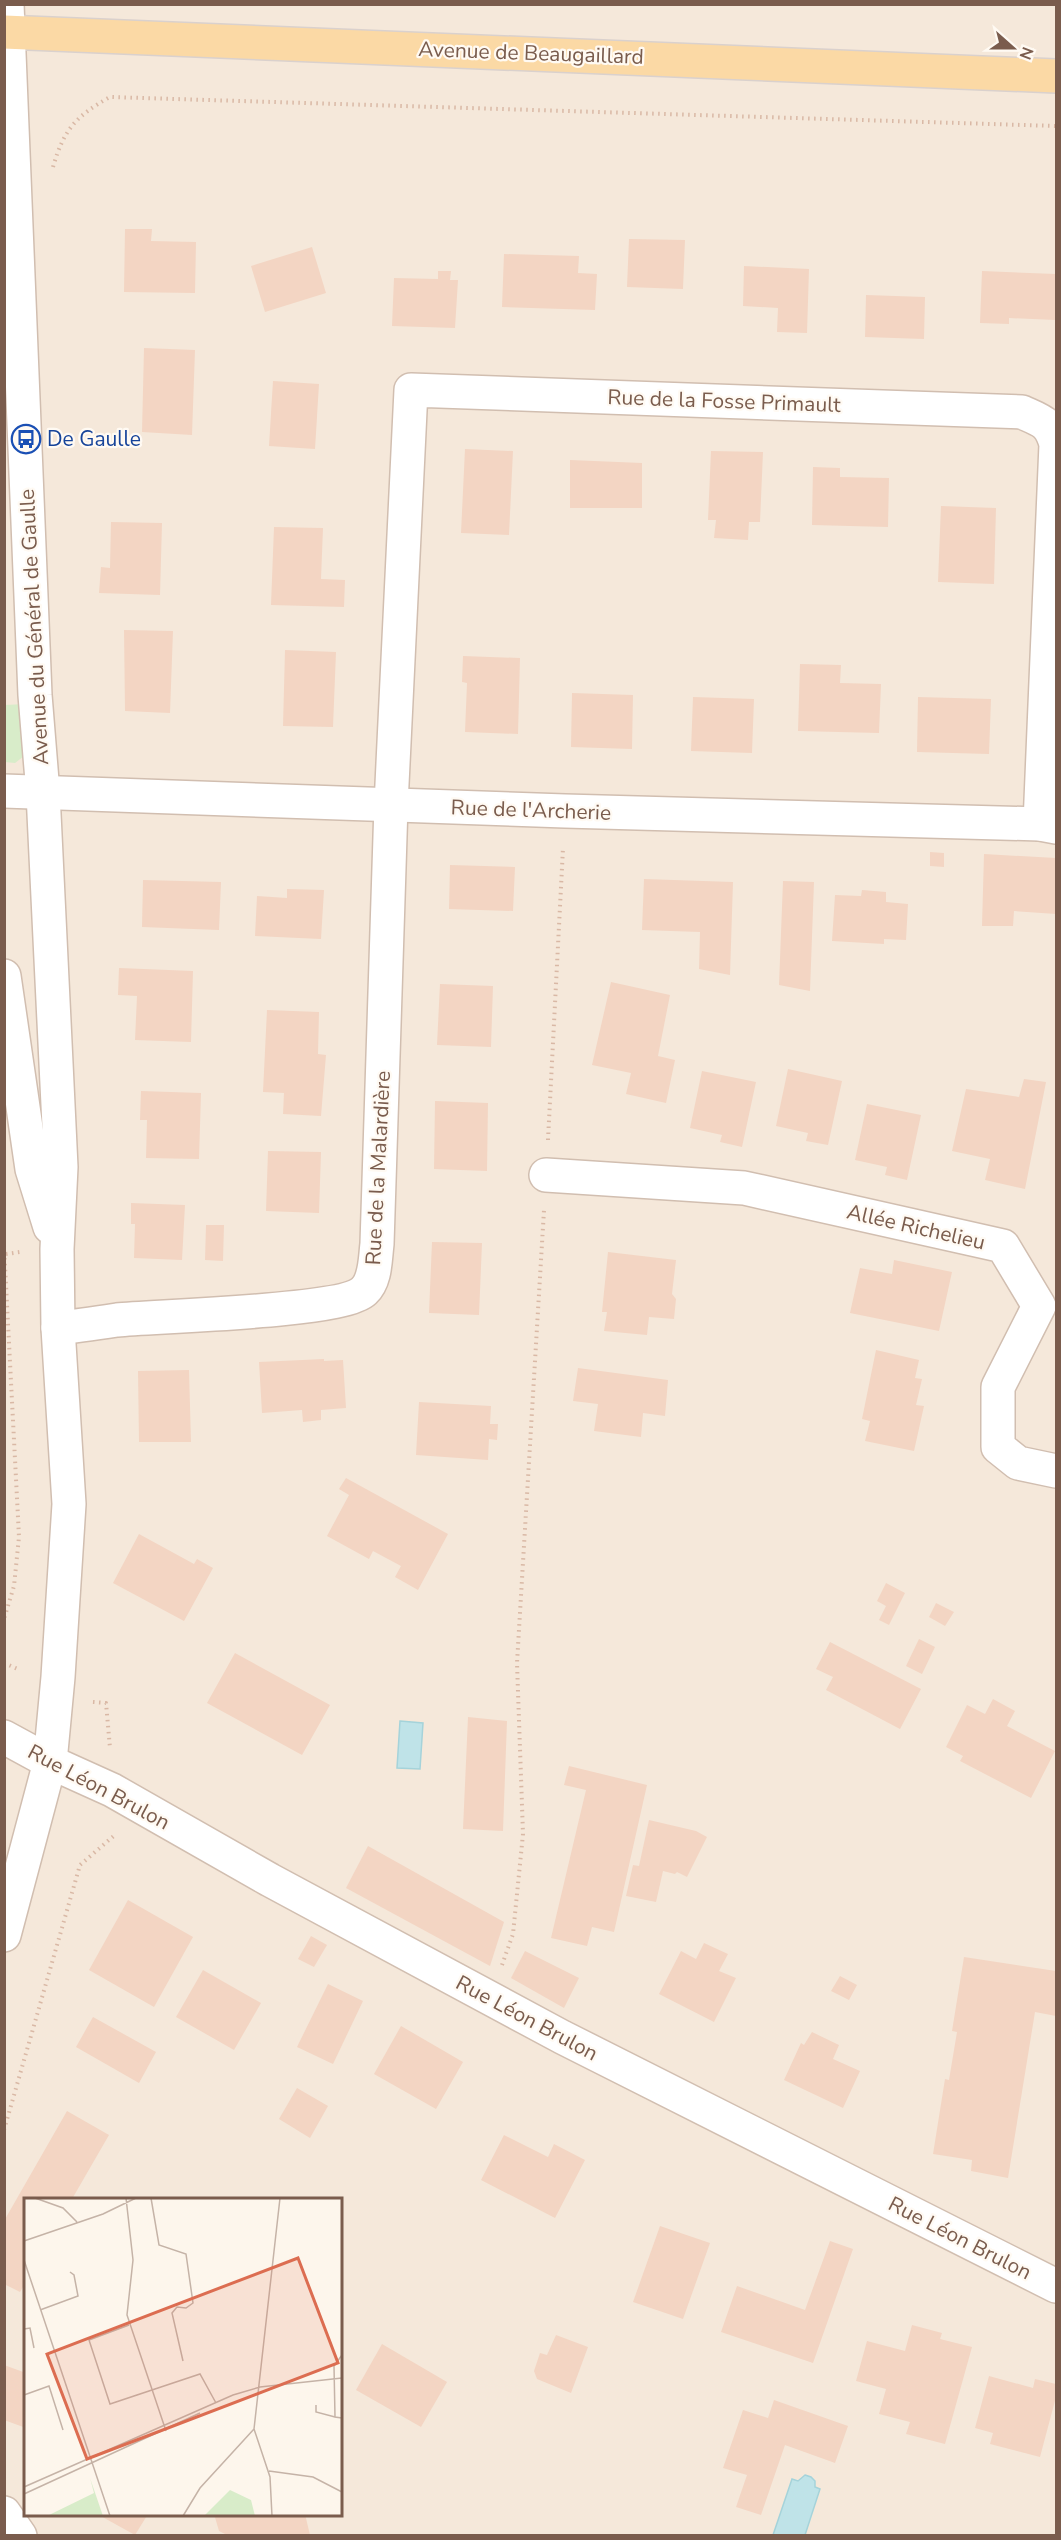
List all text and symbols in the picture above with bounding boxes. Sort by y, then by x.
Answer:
north arrow [983,18,1043,78]
street label: Avenue de Beaugaillard [418,35,644,71]
text: N [1014,43,1038,63]
street label: Rue de la Fosse Primault [607,383,842,419]
bus stop icon: De Gaulle [10,423,42,455]
place label: De Gaulle [47,425,141,453]
street label: Avenue du Général de Gaulle [13,488,55,766]
street label: Rue de l'Archerie [450,793,612,827]
street label: Rue de la Malardière [359,1070,397,1266]
street label: Allée Richelieu [844,1197,988,1257]
street label: Rue Léon Brulon [23,1738,175,1836]
street label: Rue Léon Brulon [451,1969,603,2067]
street label: Rue Léon Brulon [884,2190,1036,2286]
inset map [24,2198,342,2516]

